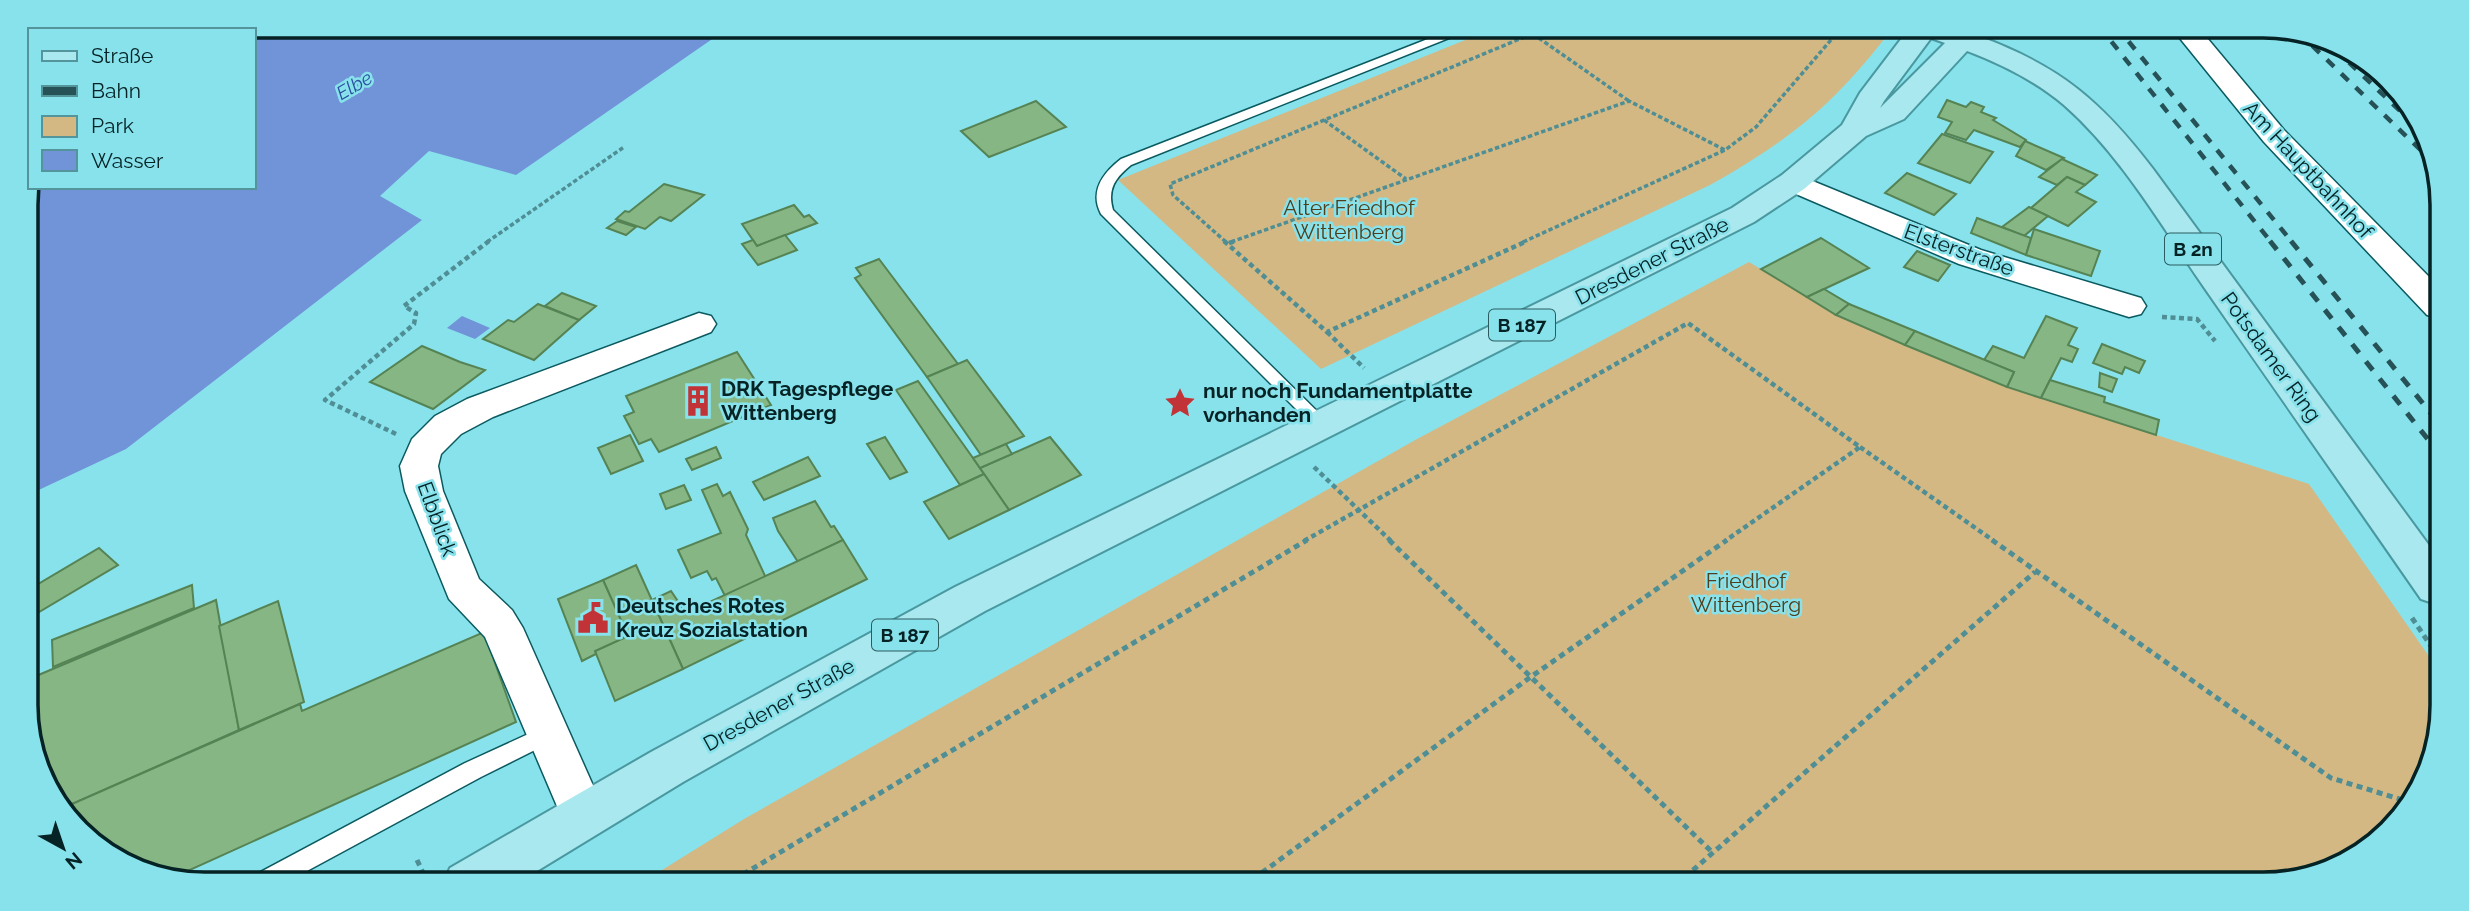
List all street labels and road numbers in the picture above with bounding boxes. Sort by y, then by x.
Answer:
street label: Am Hauptbahnhof [2238,96,2379,244]
street label: Dresdener Straße [1571,211,1733,310]
street label: Elsterstraße [1901,218,2018,281]
road number: B 2n [2165,233,2221,264]
street label: Potsdamer Ring [2216,287,2327,426]
road number: B 187 [1489,310,1555,340]
street label: Elbblick [412,478,462,559]
road number: B 187 [872,620,938,650]
street label: Dresdener Straße [699,653,859,756]

